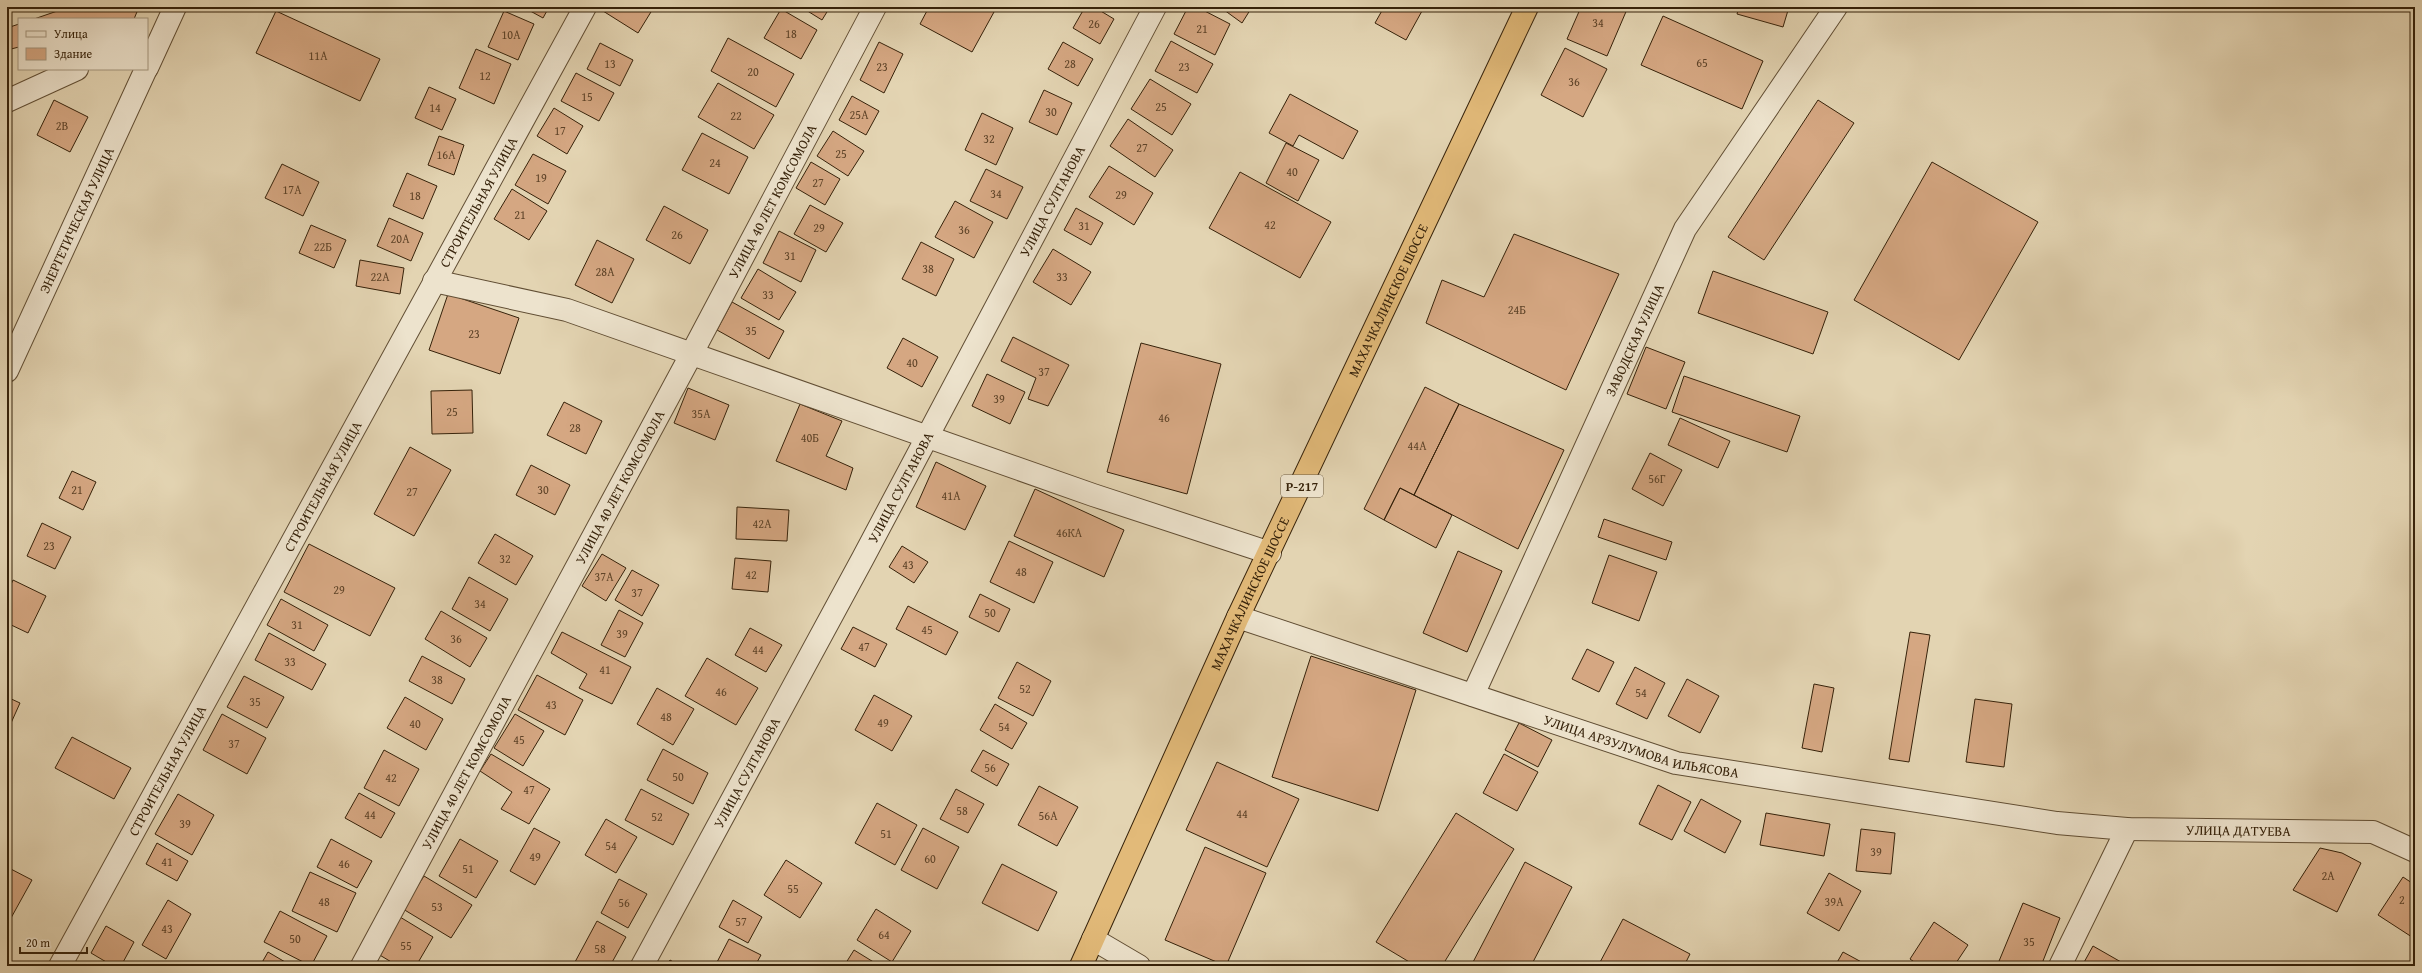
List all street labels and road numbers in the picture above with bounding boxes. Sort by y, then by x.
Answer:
street label: УЛИЦА 40 ЛЕТ КОМСОМОЛА [723,120,822,282]
street label: СТРОИТЕЛЬНАЯ УЛИЦА [434,133,522,271]
street label: УЛИЦА СУЛТАНОВА [1015,142,1090,260]
street label: ЭНЕРГЕТИЧЕСКАЯ УЛИЦА [34,143,119,297]
street label: МАХАЧКАЛИНСКОЕ ШОССЕ [1343,220,1433,380]
street label: ЗАВОДСКАЯ УЛИЦА [1600,280,1669,399]
street label: УЛИЦА 40 ЛЕТ КОМСОМОЛА [570,406,670,568]
street label: СТРОИТЕЛЬНАЯ УЛИЦА [279,417,367,555]
street label: УЛИЦА СУЛТАНОВА [863,428,938,546]
road number: Р-217 [1281,475,1323,497]
street label: МАХАЧКАЛИНСКОЕ ШОССЕ [1205,513,1294,673]
street label: УЛИЦА 40 ЛЕТ КОМСОМОЛА [417,691,516,853]
street label: СТРОИТЕЛЬНАЯ УЛИЦА [123,701,211,839]
street label: УЛИЦА АРЗУЛУМОВА ИЛЬЯСОВА [1541,710,1741,783]
street label: УЛИЦА СУЛТАНОВА [709,713,785,831]
street label: УЛИЦА ДАТУЕВА [2186,820,2291,841]

